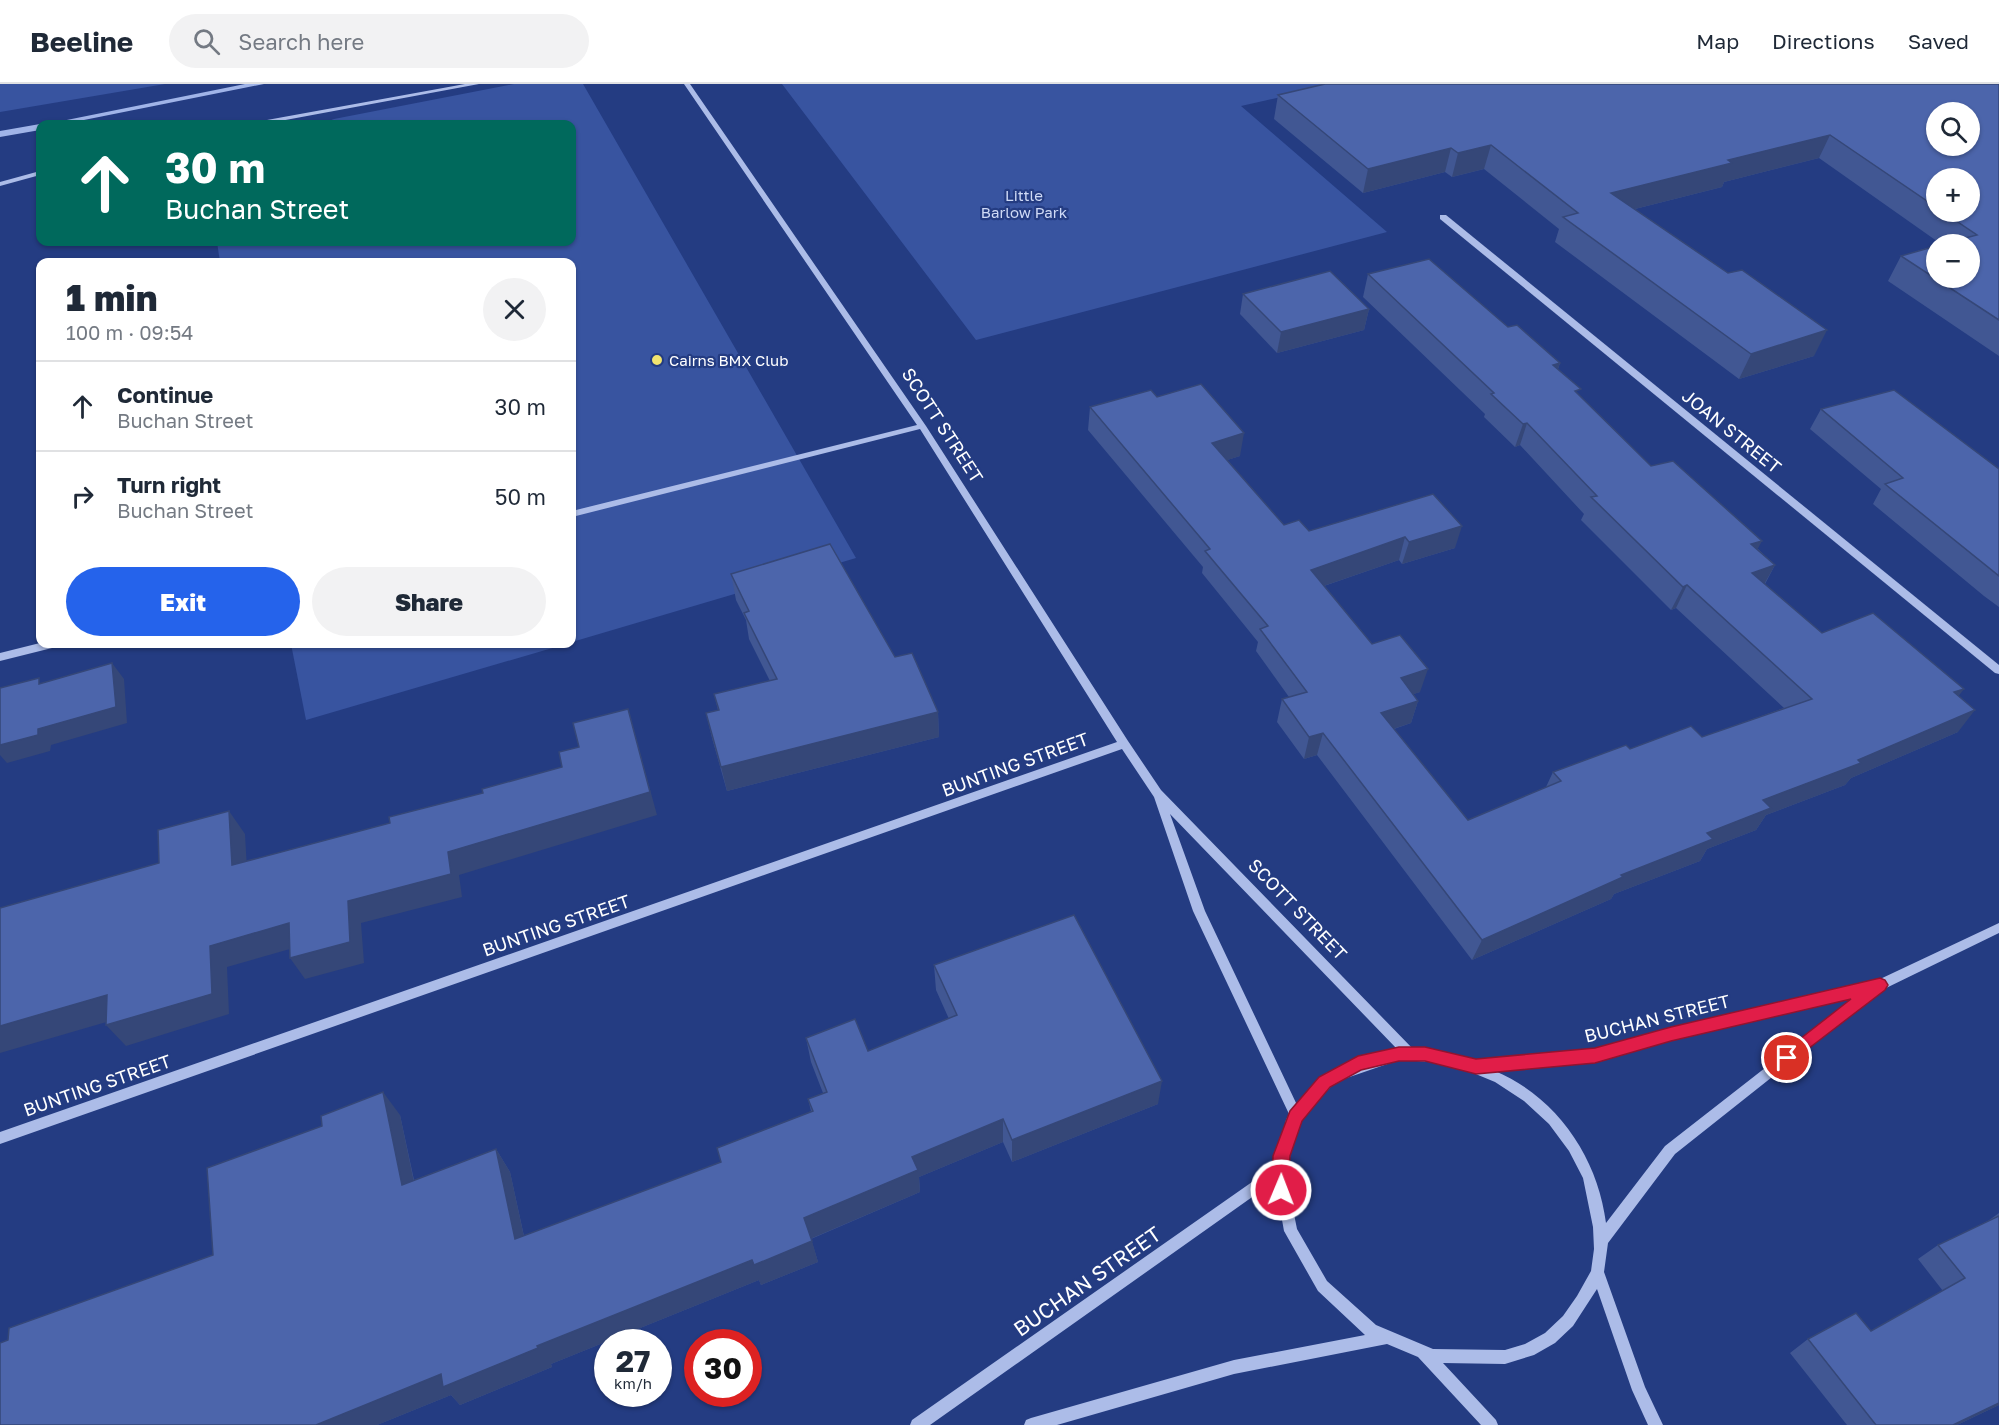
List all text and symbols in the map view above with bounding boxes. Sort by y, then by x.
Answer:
search box [169,14,589,68]
text: Beeline [30,25,133,58]
icon: search [190,25,223,58]
text: Search here [238,28,364,55]
text: Map [1696,28,1739,54]
text: Directions [1772,28,1875,54]
text: Saved [1908,28,1969,54]
map controls [1926,102,1980,288]
button: search [1926,102,1980,156]
text: 30 m [165,142,265,192]
icon: ahead [66,144,144,222]
button: + [1926,168,1980,222]
park label: Little Barlow Park [981,186,1068,221]
text: Buchan Street [165,193,349,225]
button: − [1926,234,1980,288]
text: 1 min [66,276,157,319]
button: close [483,278,546,341]
text: 100 m · 09:54 [66,320,194,344]
place label: Cairns BMX Club [669,351,788,369]
marker: Cairns BMX Club [650,353,664,367]
street label: SCOTT STREET [898,364,988,486]
text: Continue [117,381,213,408]
street label: JOAN STREET [1678,384,1786,478]
icon: ahead [66,390,99,423]
text: 30 m [495,393,546,420]
text: Buchan Street [117,408,254,432]
text: Turn right [117,471,221,498]
icon: right [66,480,99,513]
text: 50 m [495,483,546,510]
text: Buchan Street [117,498,254,522]
button: Exit [66,567,300,636]
button: Share [312,567,546,636]
street label: BUNTING STREET [939,727,1091,801]
street label: SCOTT STREET [1244,854,1352,964]
street label: BUNTING STREET [479,889,633,961]
street label: BUCHAN STREET [1582,989,1732,1047]
pin [1761,1032,1812,1083]
icon: arrive [1770,1041,1803,1074]
street label: BUNTING STREET [20,1049,174,1121]
position arrow [1249,1158,1313,1222]
street label: BUCHAN STREET [1008,1220,1166,1342]
speed limit sign: 30 [684,1329,762,1407]
text: 27 [616,1343,650,1379]
text: km/h [614,1374,652,1392]

